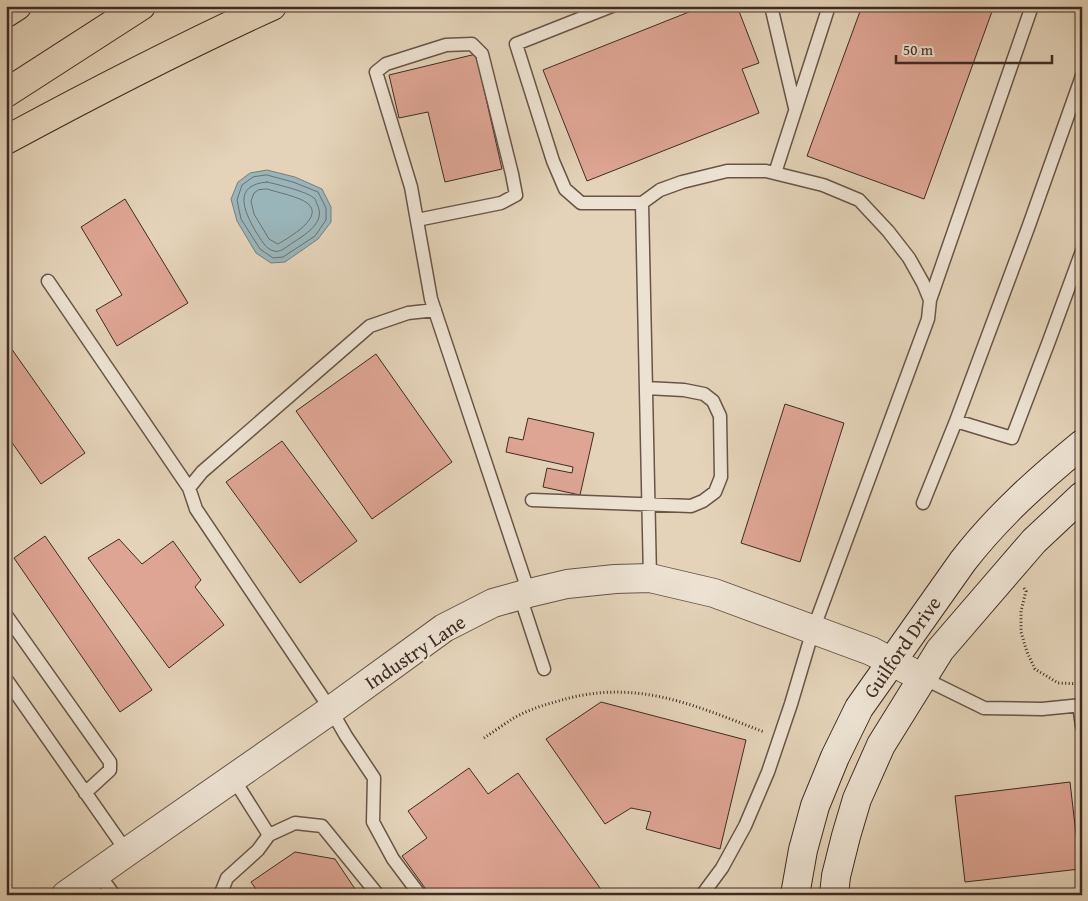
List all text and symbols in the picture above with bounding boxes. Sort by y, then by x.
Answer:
scale bar [896,32,1052,64]
text: 50 m [903,39,934,60]
street label: Guilford Drive [856,590,947,704]
street label: Industry Lane [358,607,471,696]

